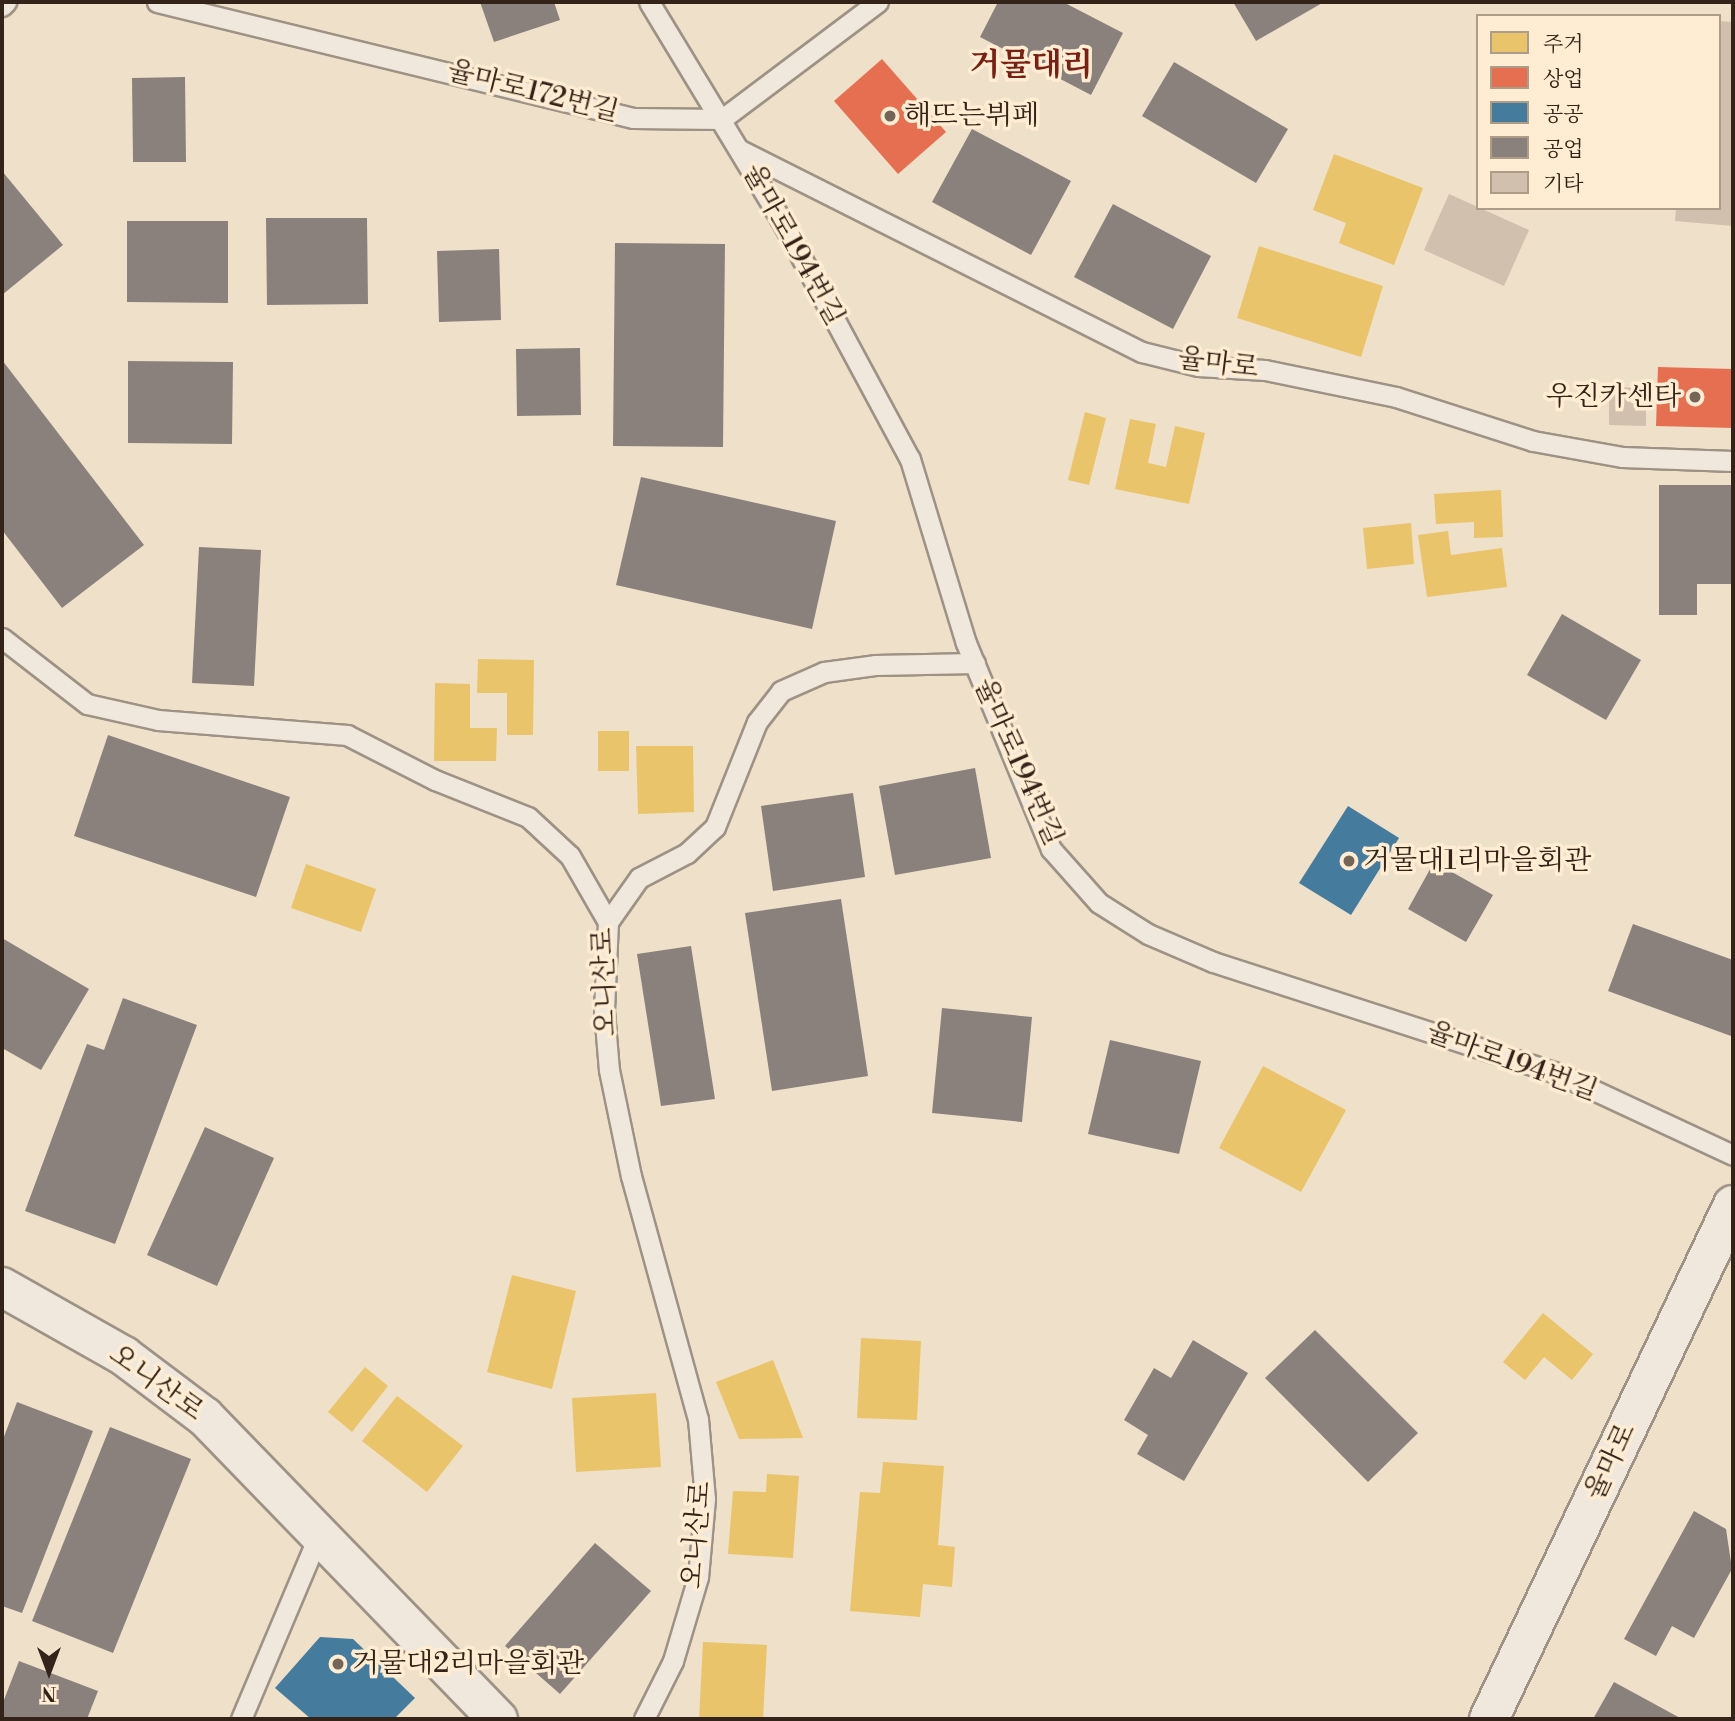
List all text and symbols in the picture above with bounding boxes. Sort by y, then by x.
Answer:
legend [1476,14,1721,210]
text: 주거 [1543,32,1584,58]
district label: 거물대리 [969,46,1093,84]
street label: 율마로172번길 [444,54,622,130]
text: 상업 [1543,67,1584,93]
place label: 해뜨는뷔페 [904,99,1039,133]
text: 공공 [1543,102,1584,128]
marker: 해뜨는뷔페 [882,108,898,124]
text: 공업 [1543,137,1584,163]
street label: 율마로194번길 [735,158,851,332]
text: 기타 [1543,172,1584,198]
street label: 율마로 [1176,342,1260,386]
place label: 우진카센타 [1546,380,1681,414]
marker: 우진카센타 [1687,389,1703,405]
street label: 율마로194번길 [966,673,1070,851]
place label: 거물대1리마을회관 [1363,844,1591,878]
marker: 거물대1리마을회관 [1341,853,1357,869]
street label: 오니산로 [586,927,624,1037]
street label: 율마로194번길 [1422,1015,1602,1109]
street label: 오니산로 [102,1338,210,1428]
street label: 율마로 [1579,1418,1643,1506]
street label: 오니산로 [676,1480,718,1590]
north arrow [14,1637,84,1707]
place label: 거물대2리마을회관 [352,1647,584,1681]
marker: 거물대2리마을회관 [330,1656,346,1672]
text: N [41,1681,57,1705]

